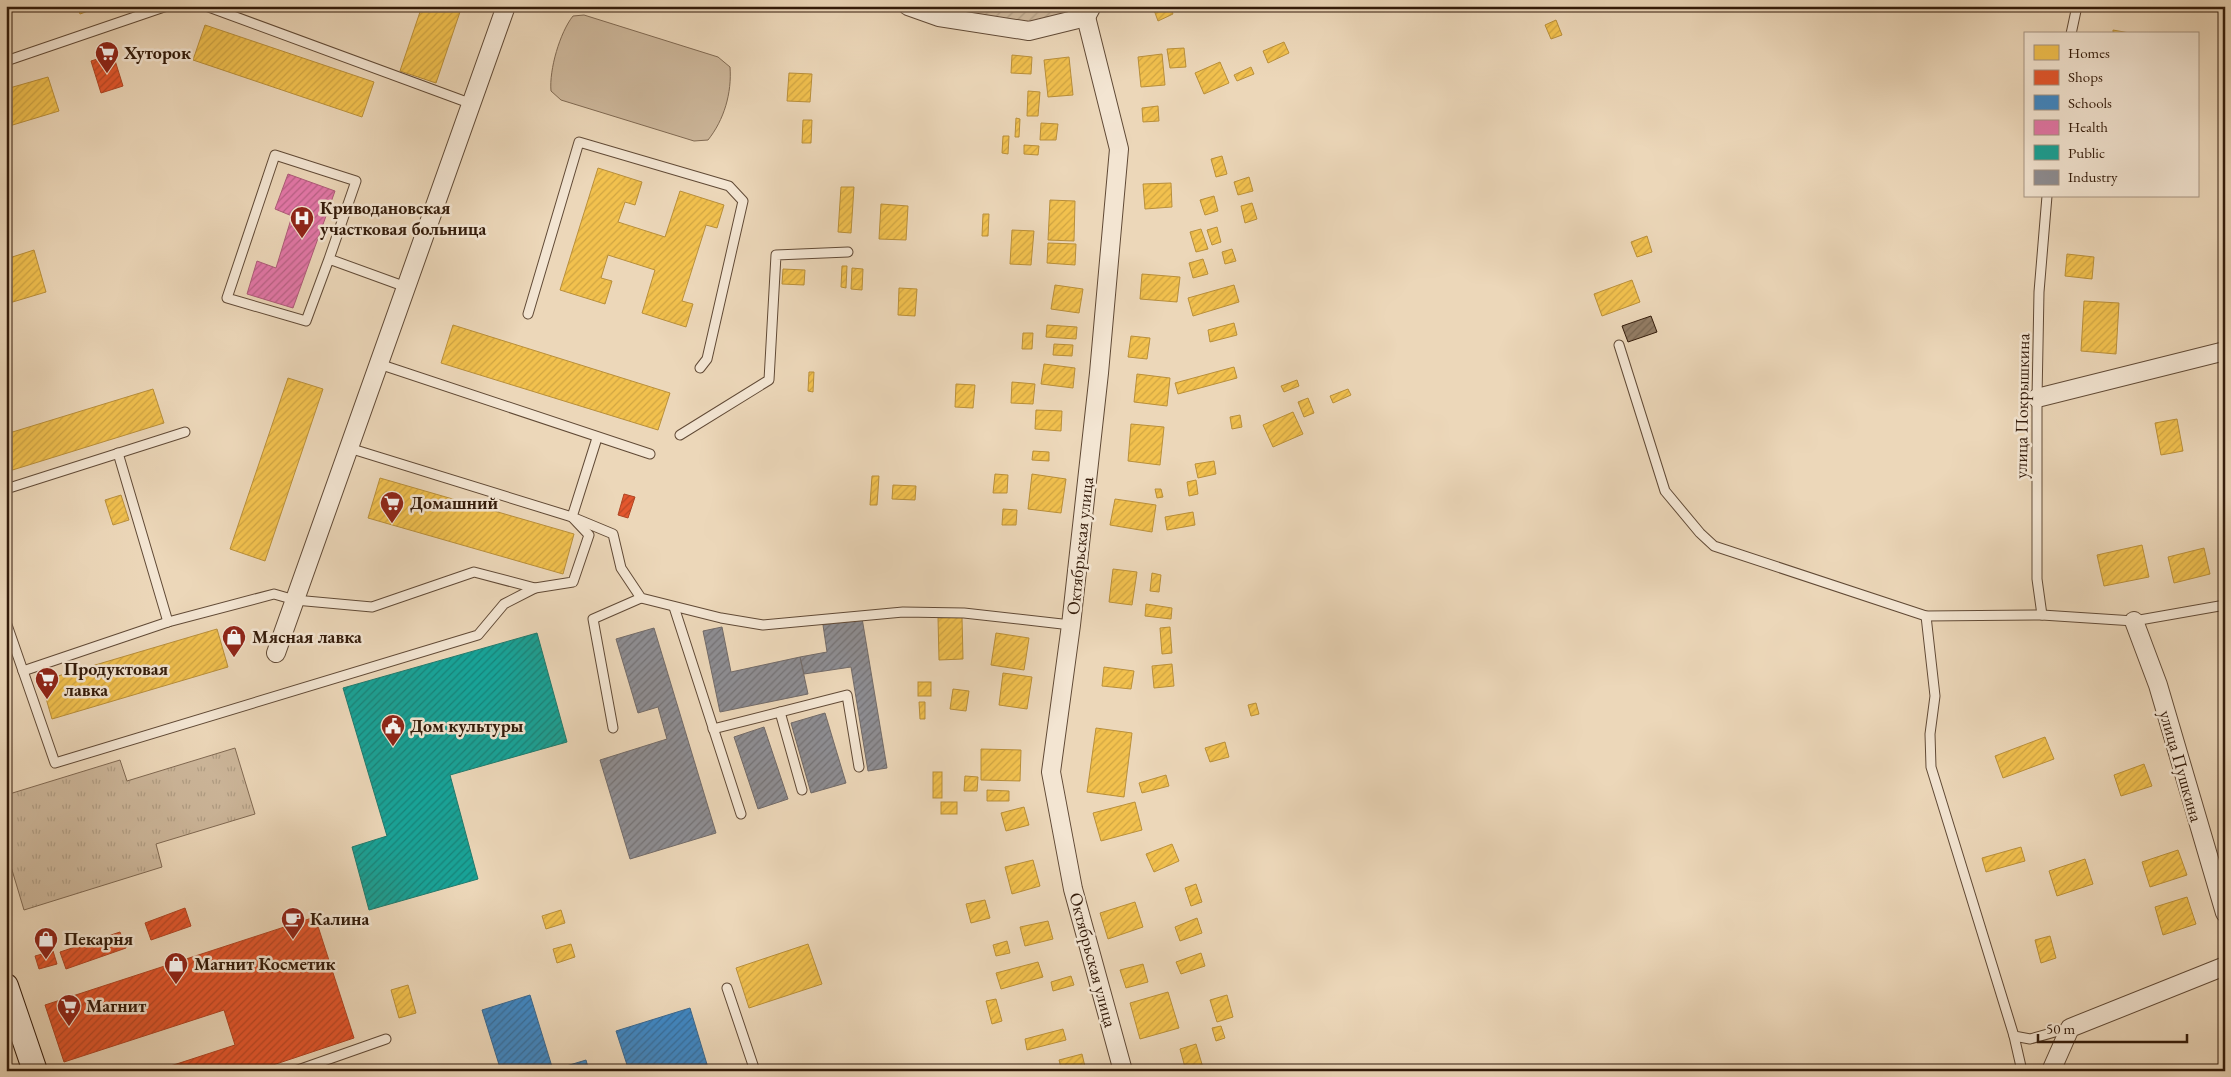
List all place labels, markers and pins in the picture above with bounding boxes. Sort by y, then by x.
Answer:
supermarket icon: Хуторок [94,40,120,74]
place label: Хуторок [123,41,191,64]
place label: Криводановская участковая больница [320,196,487,240]
hospital icon: Криводановская участковая больница [289,205,315,239]
supermarket icon: Домашний [379,490,405,524]
place label: Домашний [410,491,498,514]
shop icon: Мясная лавка [221,624,247,658]
place label: Мясная лавка [252,625,362,648]
place label: Продуктовая лавка [64,657,169,701]
supermarket icon: Продуктовая лавка [34,666,60,700]
public building icon: Дом культуры [380,713,406,747]
place label: Дом культуры [410,714,524,737]
cafe icon: Калина [280,906,306,940]
place label: Калина [310,907,369,930]
shop icon: Пекарня [33,926,59,960]
place label: Пекарня [64,927,134,950]
shop icon: Магнит Косметик [163,951,189,985]
place label: Магнит Косметик [194,952,336,975]
supermarket icon: Магнит [56,993,82,1027]
place label: Магнит [86,994,146,1017]

